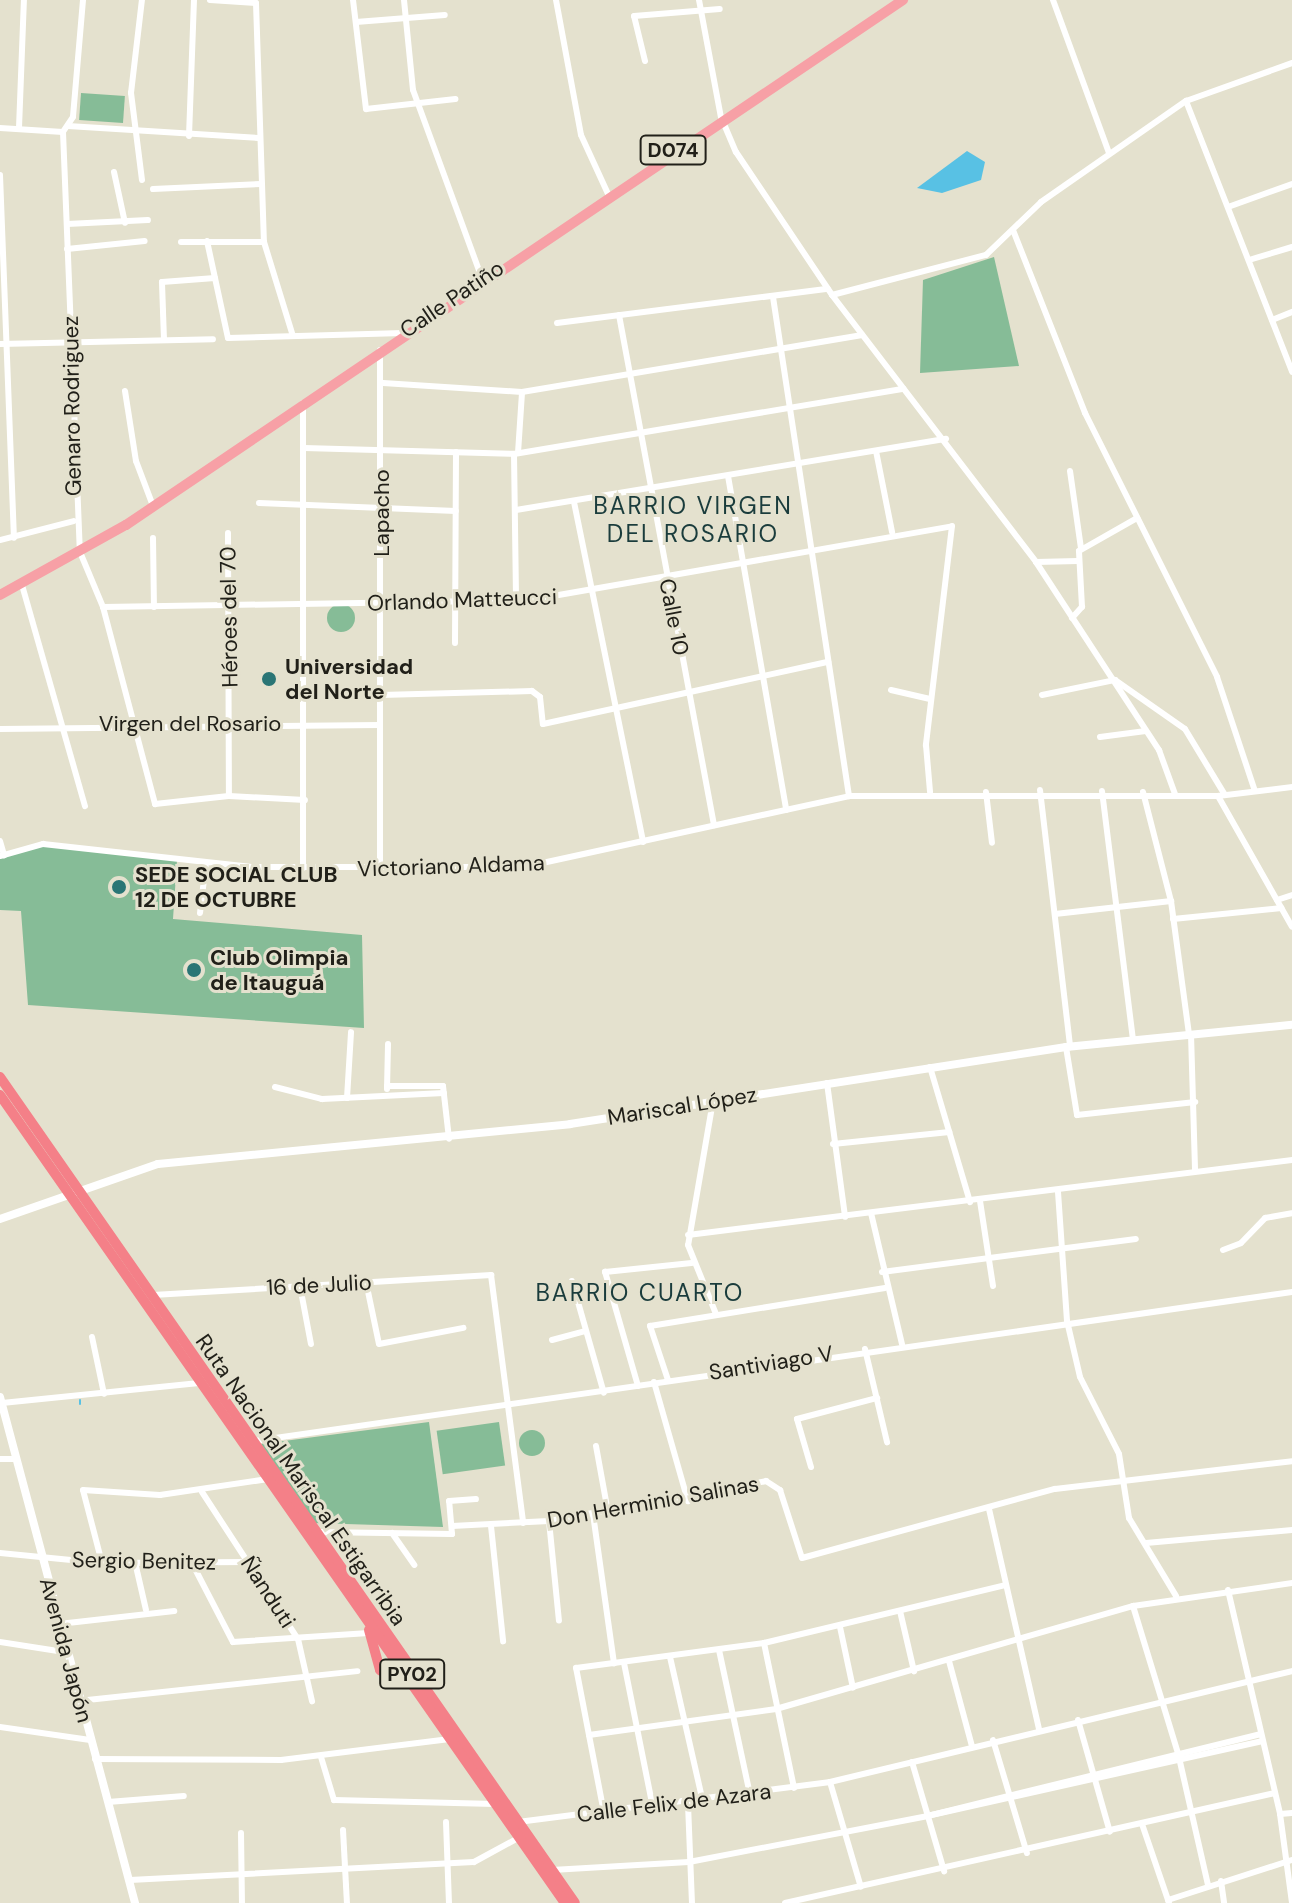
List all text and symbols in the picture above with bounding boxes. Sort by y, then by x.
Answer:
road number: D074 [639,134,707,166]
street label: Calle Patiño [395,255,509,343]
street label: Genaro Rodriguez [57,316,87,496]
street label: Lapacho [369,469,395,557]
district label: BARRIO VIRGEN DEL ROSARIO [593,492,793,548]
street label: Héroes del 70 [215,546,243,688]
street label: Calle 10 [654,576,694,658]
street label: Orlando Matteucci [367,583,557,617]
place label: Universidad del Norte [285,653,413,704]
marker: Universidad del Norte [260,670,278,688]
street label: Virgen del Rosario [99,711,281,737]
street label: Victoriano Aldama [357,850,545,882]
place label: SEDE SOCIAL CLUB 12 DE OCTUBRE [135,861,337,912]
marker: SEDE SOCIAL CLUB 12 DE OCTUBRE [110,878,128,896]
place label: Club Olimpia de Itauguá [210,944,348,996]
marker: Club Olimpia de Itauguá [185,961,203,979]
street label: Mariscal López [605,1081,759,1131]
street label: 16 de Julio [266,1269,372,1301]
district label: BARRIO CUARTO [536,1279,744,1307]
street label: Ruta Nacional Mariscal Estigarribia [190,1329,412,1631]
street label: Santiviago V [707,1340,835,1386]
street label: Don Herminio Salinas [545,1470,761,1534]
street label: Sergio Benitez [72,1547,216,1575]
street label: Ñanduti [235,1551,301,1633]
street label: Avenida Japón [34,1575,98,1725]
road number: PY02 [378,1658,446,1690]
street label: Calle Felix de Azara [575,1778,773,1828]

